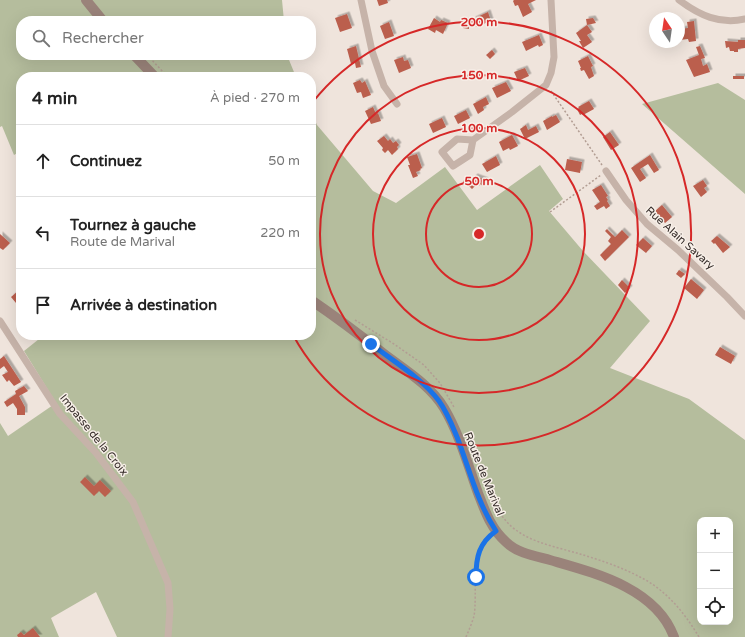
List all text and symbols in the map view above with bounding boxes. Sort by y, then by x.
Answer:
north arrow [649,12,685,48]
text: 200 m [461,15,497,29]
search box [16,16,316,60]
icon: search [30,27,52,49]
text: Rechercher [62,29,144,47]
text: 150 m [461,68,497,82]
text: 4 min [32,88,77,109]
text: À pied · 270 m [210,90,300,106]
text: 100 m [461,121,497,135]
icon: ahead [32,150,54,172]
text: Continuez [70,152,142,170]
text: 50 m [268,153,300,169]
text: 50 m [464,174,494,188]
street label: Rue Alain Savary [643,204,717,272]
text: Tournez à gauche [70,216,196,234]
icon: left [32,222,54,244]
text: 220 m [260,225,300,241]
centre of rings [472,227,486,241]
text: Route de Marival [70,234,175,250]
icon: arrive [32,294,54,316]
text: Arrivée à destination [70,296,217,314]
route end [362,335,380,353]
street label: Impasse de la Croix [57,392,131,478]
street label: Route de Marival [461,430,507,518]
map controls [697,517,733,625]
button: + [697,517,733,553]
button: − [697,553,733,589]
route start [467,568,485,586]
button: locate [697,589,733,625]

